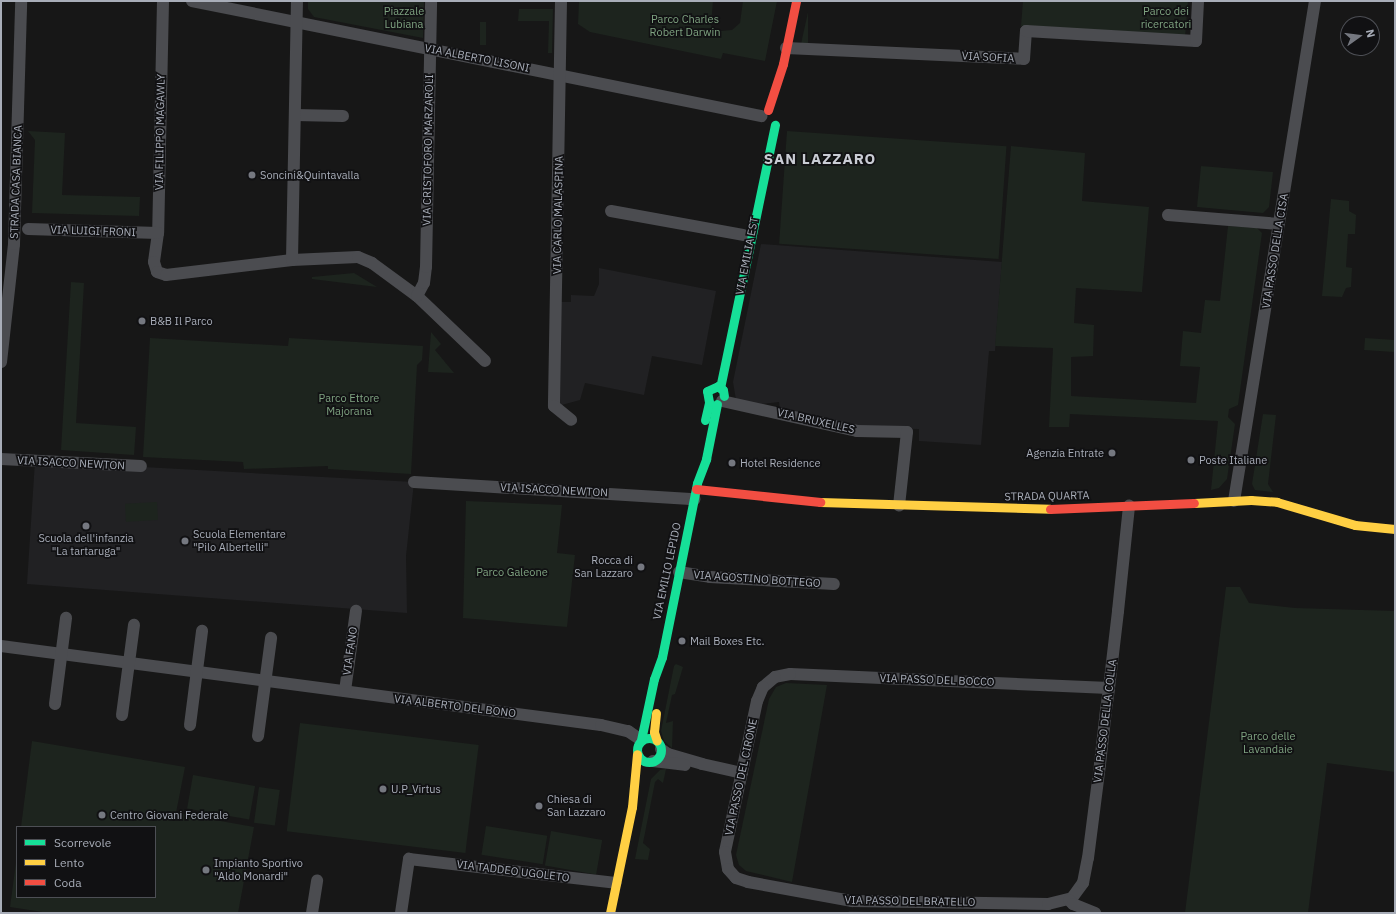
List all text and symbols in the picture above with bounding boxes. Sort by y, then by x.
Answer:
park label: Piazzale Lubiana [384,5,424,31]
park label: Parco dei ricercatori [1141,5,1191,31]
park label: Parco Charles Robert Darwin [650,13,720,39]
north arrow [1340,16,1380,56]
text: N [1363,28,1378,39]
street label: VIA ALBERTO LISONI [424,41,530,75]
street label: VIA SOFIA [961,49,1015,65]
street label: VIA FILIPPO MAGAWLY [152,74,168,190]
street label: VIA CRISTOFORO MARZAROLI [420,74,436,226]
street label: STRADA CASA BIANCA [7,125,25,239]
district label: SAN LAZZARO [764,150,876,168]
street label: VIA CARLO MALASPINA [550,156,566,274]
place label: Soncini&Quintavalla [260,168,359,182]
marker: Soncini&Quintavalla [247,170,257,180]
street label: VIA PASSO DELLA CISA [1259,192,1291,310]
street label: VIA EMILIA EST [733,216,761,296]
street label: VIA LUIGI FRONI [50,223,136,239]
place label: B&B Il Parco [150,314,213,328]
marker: B&B Il Parco [137,316,147,326]
park label: Parco Ettore Majorana [319,392,379,418]
street label: VIA BRUXELLES [776,406,856,436]
place label: Agenzia Entrate [1026,446,1104,460]
marker: Agenzia Entrate [1107,448,1117,458]
place label: Poste Italiane [1199,453,1267,467]
street label: VIA ISACCO NEWTON [17,454,125,472]
marker: Poste Italiane [1186,455,1196,465]
place label: Hotel Residence [740,456,821,470]
marker: Hotel Residence [727,458,737,468]
street label: VIA ISACCO NEWTON [500,481,608,499]
street label: STRADA QUARTA [1004,489,1090,503]
marker: Scuola dell'infanzia "La tartaruga" [81,521,91,531]
street label: VIA EMILIO LEPIDO [650,521,684,621]
place label: Scuola Elementare "Pilo Albertelli" [193,528,286,554]
place label: Scuola dell'infanzia "La tartaruga" [38,532,134,558]
marker: Scuola Elementare "Pilo Albertelli" [180,536,190,546]
place label: Rocca di San Lazzaro [574,554,633,580]
marker: Rocca di San Lazzaro [636,562,646,572]
park label: Parco Galeone [476,565,548,579]
street label: VIA AGOSTINO BOTTEGO [693,568,821,590]
street label: VIA FANO [340,626,360,676]
place label: Mail Boxes Etc. [690,634,765,648]
marker: Mail Boxes Etc. [677,636,687,646]
street label: VIA PASSO DELLA COLLA [1091,658,1119,784]
street label: VIA PASSO DEL BOCCO [879,671,995,689]
street label: VIA ALBERTO DEL BONO [393,692,517,720]
street label: VIA PASSO DEL CIRONE [722,717,760,837]
park label: Parco delle Lavandaie [1240,730,1296,756]
place label: U.P_Virtus [391,782,441,796]
marker: U.P_Virtus [378,784,388,794]
place label: Chiesa di San Lazzaro [547,793,606,819]
marker: Chiesa di San Lazzaro [534,801,544,811]
place label: Centro Giovani Federale [110,808,228,822]
marker: Centro Giovani Federale [97,810,107,820]
legend [16,826,156,898]
text: Scorrevole [54,835,111,850]
text: Lento [54,855,84,870]
place label: Impianto Sportivo "Aldo Monardi" [214,857,303,883]
street label: VIA TADDEO UGOLETO [456,858,570,884]
marker: Impianto Sportivo "Aldo Monardi" [201,865,211,875]
text: Coda [54,875,82,890]
street label: VIA PASSO DEL BRATELLO [845,893,975,909]

